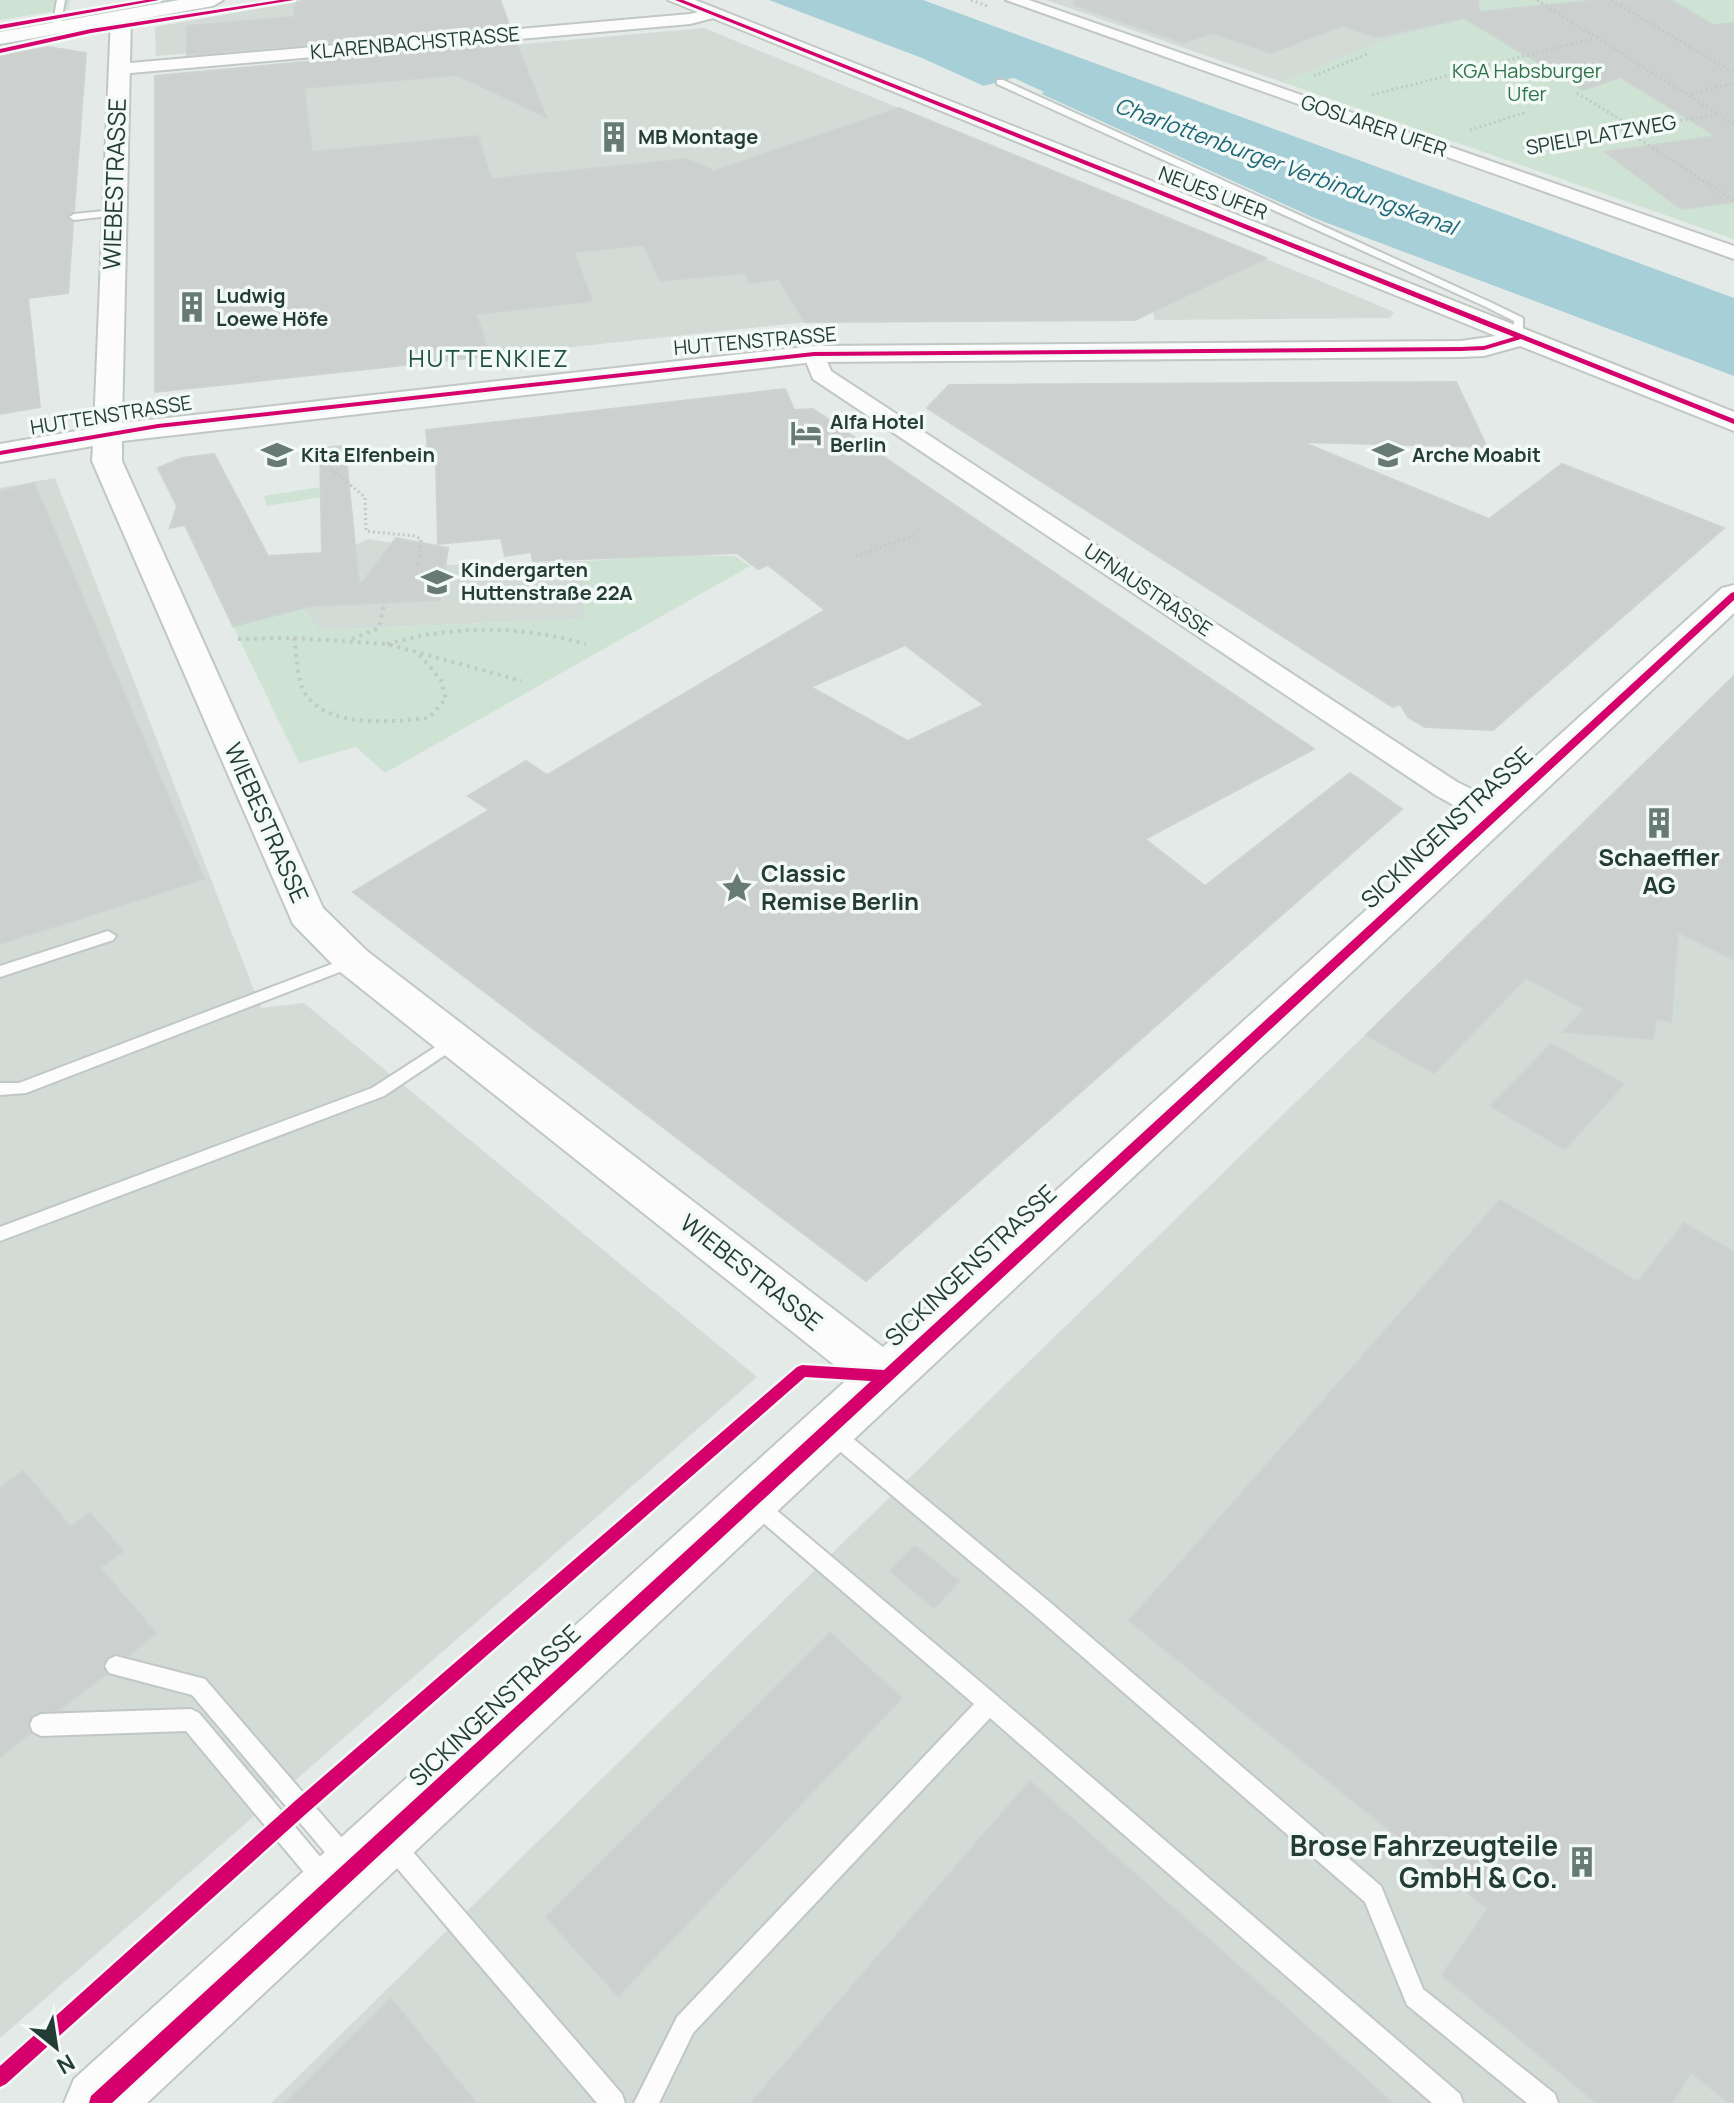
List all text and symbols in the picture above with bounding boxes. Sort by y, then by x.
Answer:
street label: KLARENBACHSTRASSE [309,20,521,65]
park label: KGA Habsburger Ufer [1452,57,1602,107]
street label: GOSLARER UFER [1298,88,1451,163]
water label: Charlottenburger Verbindungskanal [1111,90,1464,243]
street label: WIEBESTRASSE [94,97,133,271]
street label: SPIELPLATZWEG [1524,108,1678,161]
building icon: MB Montage [597,120,631,154]
place label: MB Montage [638,123,758,150]
street label: NEUES UFER [1155,159,1271,226]
place label: Ludwig Loewe Höfe [216,282,328,332]
building icon: Ludwig Loewe Höfe [175,290,209,324]
street label: HUTTENSTRASSE [672,320,838,361]
district label: HUTTENKIEZ [408,341,570,374]
street label: HUTTENSTRASSE [28,388,194,441]
place label: Alfa Hotel Berlin [830,408,924,458]
hotel icon: Alfa Hotel Berlin [789,416,823,450]
school or university icon: Kita Elfenbein [260,438,294,472]
school or university icon: Arche Moabit [1371,438,1405,472]
place label: Kita Elfenbein [301,441,435,468]
place label: Arche Moabit [1412,441,1541,468]
street label: UFNAUSTRASSE [1079,537,1218,642]
place label: Kindergarten Huttenstraße 22A [461,556,633,606]
school or university icon: Kindergarten Huttenstraße 22A [420,565,454,599]
street label: WIEBESTRASSE [217,737,317,908]
street label: SICKINGENSTRASSE [1353,739,1539,915]
building icon: Schaeffler AG [1642,806,1676,840]
place label: Schaeffler AG [1598,840,1720,901]
place label: Classic Remise Berlin [761,856,919,917]
place icon: Classic Remise Berlin [720,871,754,905]
street label: SICKINGENSTRASSE [877,1177,1063,1353]
street label: WIEBESTRASSE [674,1206,830,1338]
street label: SICKINGENSTRASSE [401,1617,587,1793]
place label: Brose Fahrzeugteile GmbH & Co. [1290,1826,1558,1896]
building icon: Brose Fahrzeugteile GmbH & Co. [1565,1845,1599,1879]
north arrow [16,2007,96,2087]
text: N [52,2047,80,2081]

